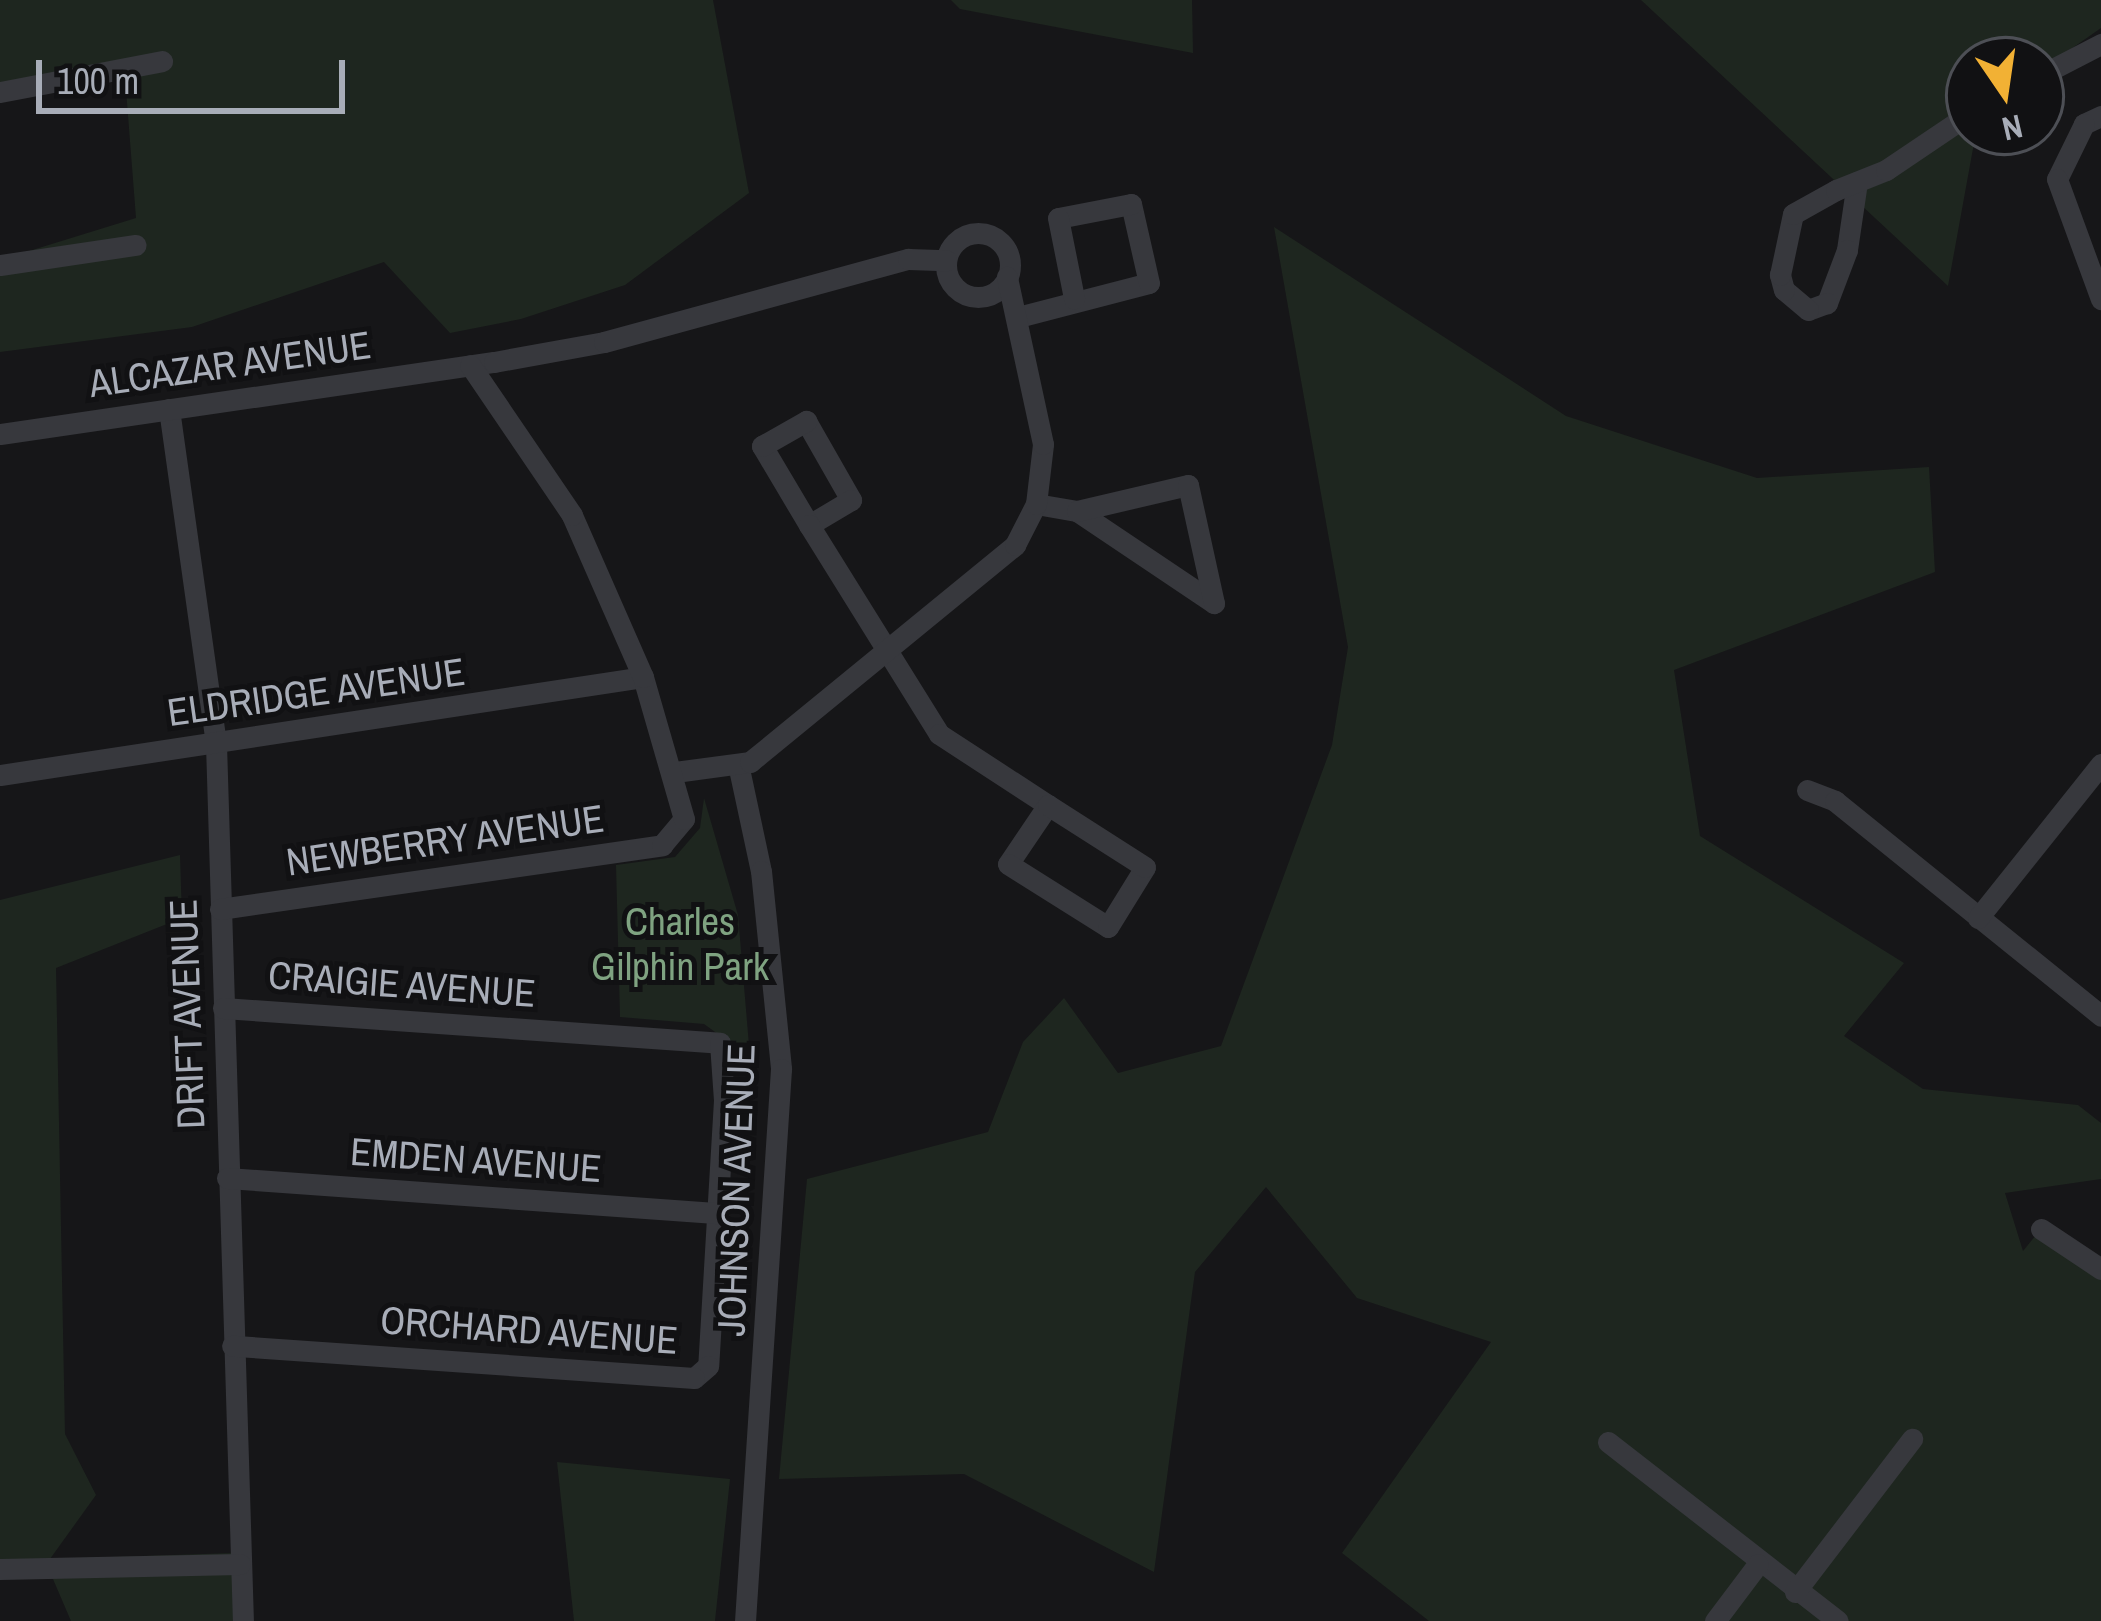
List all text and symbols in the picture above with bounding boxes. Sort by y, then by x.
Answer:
scale bar [42,36,351,110]
north arrow [1945,36,2065,156]
text: 100 m [57,57,139,105]
text: N [1998,105,2027,152]
street label: ALCAZAR AVENUE [85,321,375,407]
street label: ELDRIDGE AVENUE [163,648,469,736]
street label: NEWBERRY AVENUE [282,794,608,886]
street label: DRIFT AVENUE [160,897,214,1131]
park label: Charles Gilphin Park [591,899,769,990]
street label: CRAIGIE AVENUE [266,951,538,1017]
street label: JOHNSON AVENUE [707,1042,765,1338]
street label: EMDEN AVENUE [348,1128,604,1192]
street label: ORCHARD AVENUE [378,1296,680,1364]

